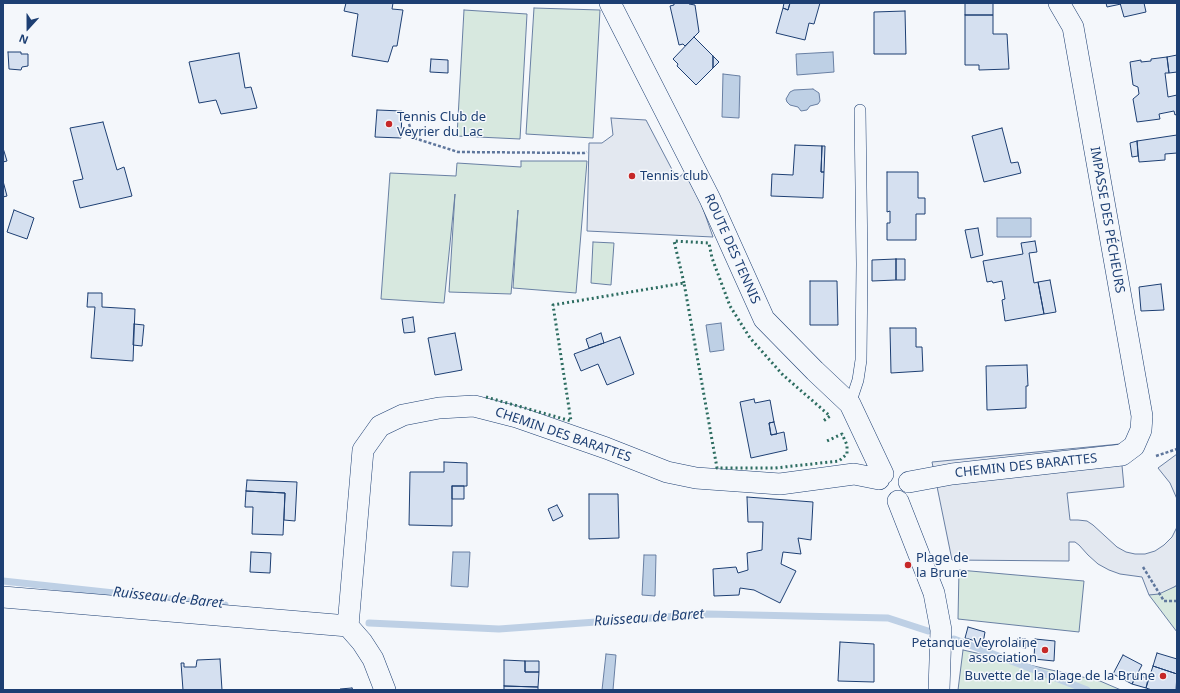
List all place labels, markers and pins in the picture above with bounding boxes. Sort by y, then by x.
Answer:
place label: Tennis Club de Veyrier du Lac [397,109,486,140]
marker: Tennis Club de Veyrier du Lac [384,119,394,129]
place label: Tennis club [640,168,708,184]
marker: Tennis club [627,171,637,181]
place label: Plage de la Brune [916,550,969,581]
marker: Plage de la Brune [903,560,913,570]
place label: Petanque Veyrolaine association [911,635,1037,666]
marker: Petanque Veyrolaine association [1040,645,1050,655]
place label: Buvette de la plage de la Brune [964,668,1155,684]
marker: Buvette de la plage de la Brune [1158,671,1168,681]

